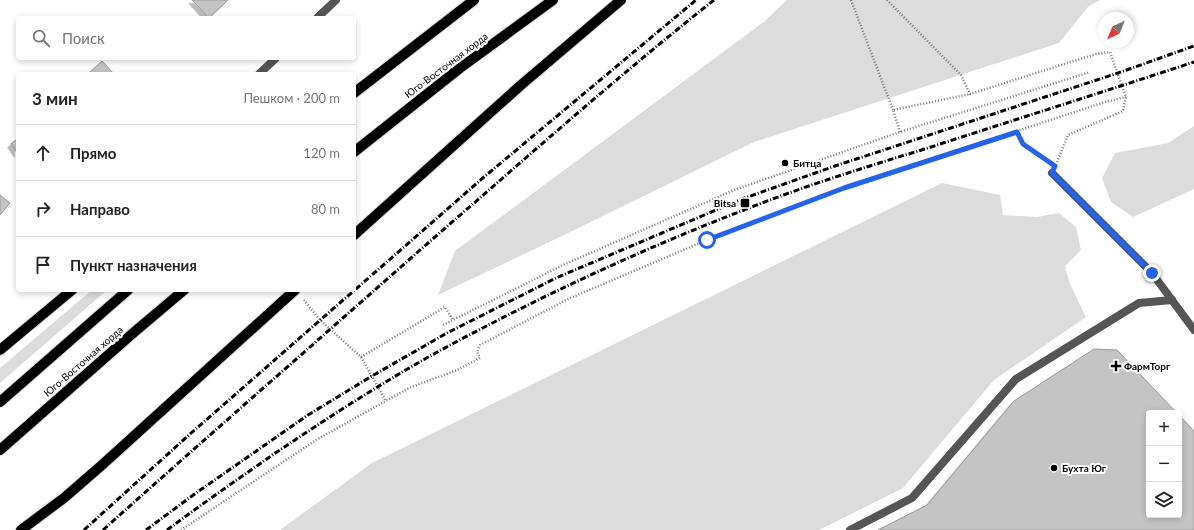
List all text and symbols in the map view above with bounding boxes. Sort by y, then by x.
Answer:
north arrow [1098,12,1134,48]
search box [16,16,356,60]
icon: search [30,27,52,49]
text: Поиск [62,29,105,47]
street label: Юго-Восточная хорда [402,30,490,100]
text: 3 мин [32,88,78,109]
text: Пешком · 200 m [243,90,340,106]
icon: ahead [32,142,54,164]
text: Прямо [70,144,116,162]
text: 120 m [303,145,340,161]
place label: Битца [793,157,821,169]
marker: Битца [780,158,790,168]
place label: Bitsa [714,197,736,209]
marker: Bitsa [739,197,751,209]
icon: right [32,198,54,220]
text: Направо [70,200,130,218]
text: 80 m [311,201,340,217]
route start [698,231,716,249]
icon: arrive [32,254,54,276]
text: Пункт назначения [70,256,197,274]
route end [1143,264,1161,282]
street label: Юго-Восточная хорда [41,323,125,399]
place label: ФармТорг [1124,360,1171,372]
marker: ФармТорг [1111,361,1121,371]
map controls [1146,410,1182,518]
button: + [1146,410,1182,446]
button: − [1146,446,1182,482]
place label: Бухта Юг [1062,462,1107,474]
marker: Бухта Юг [1049,463,1059,473]
button: layers [1146,482,1182,518]

